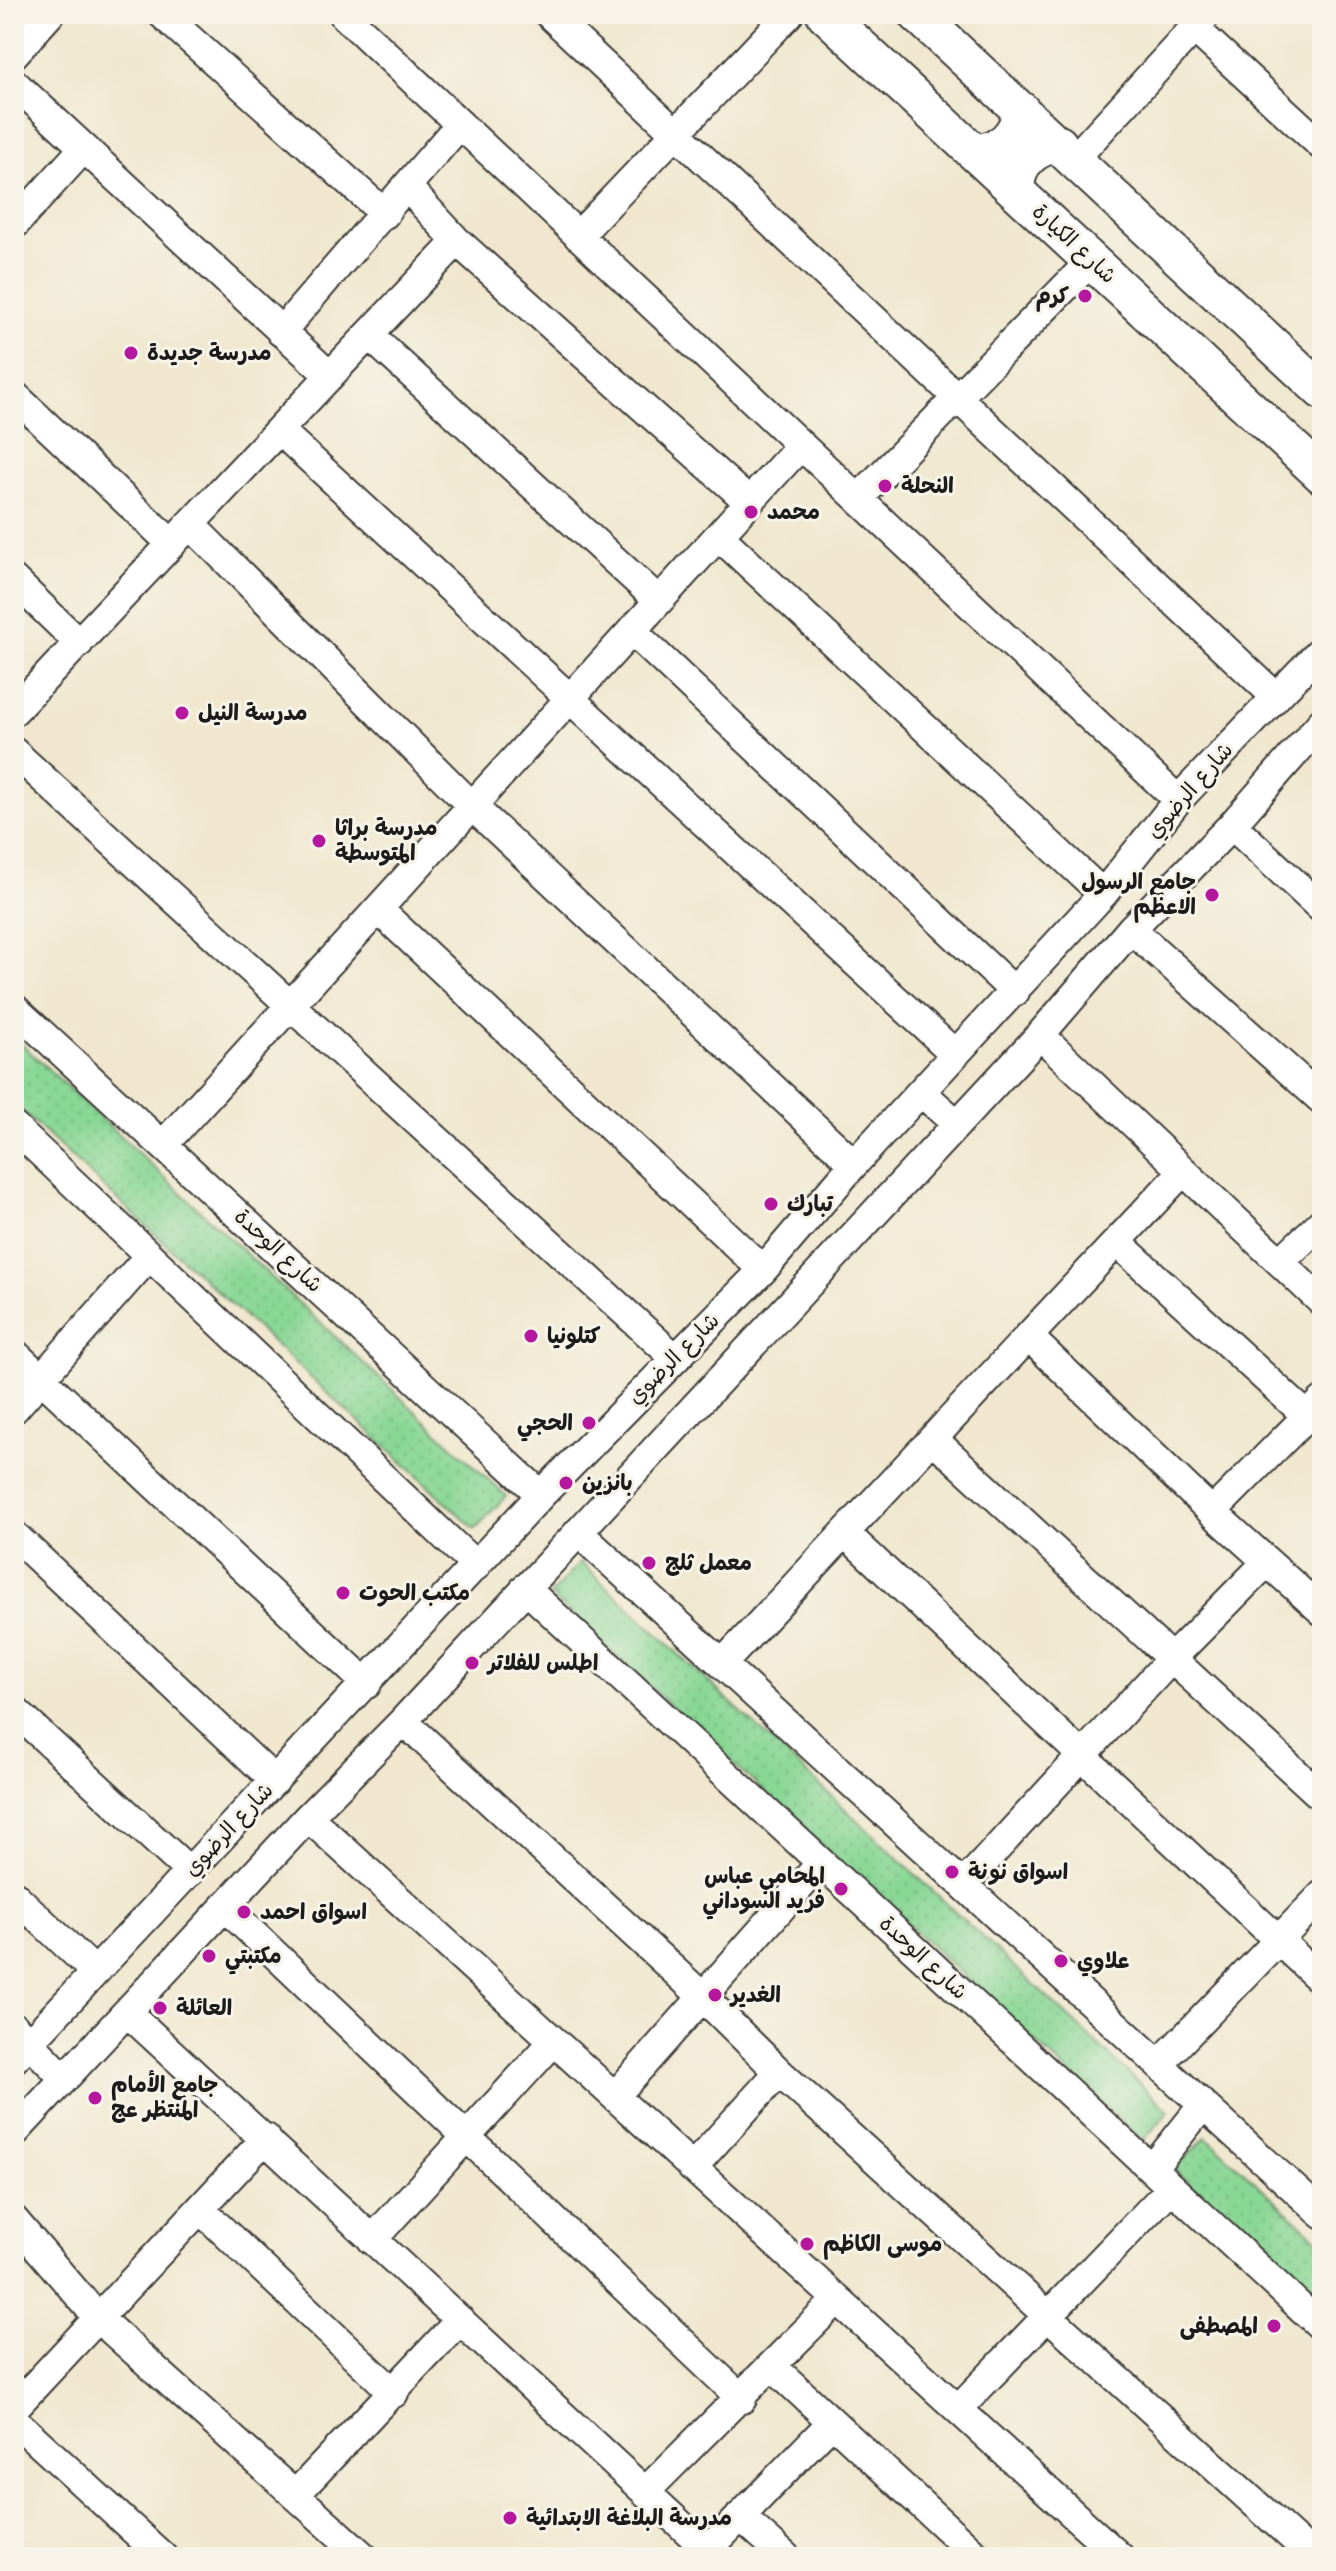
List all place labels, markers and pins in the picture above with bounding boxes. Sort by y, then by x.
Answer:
place label: كرم [1036,283,1069,312]
marker: كرم [1076,287,1094,305]
place label: مدرسة جديدة [147,340,271,367]
marker: مدرسة جديدة [122,344,140,362]
place label: النحلة [901,473,954,500]
marker: النحلة [876,477,894,495]
place label: محمد [767,499,820,526]
marker: محمد [742,503,760,521]
place label: مدرسة النيل [198,700,308,727]
marker: مدرسة النيل [173,704,191,722]
place label: مدرسة براثا المتوسطة [335,815,437,867]
marker: مدرسة براثا المتوسطة [310,832,328,850]
place label: جامع الرسول الاعظم [1081,869,1196,923]
marker: جامع الرسول الاعظم [1203,886,1221,904]
place label: تبارك [787,1191,833,1218]
marker: تبارك [762,1195,780,1213]
place label: كتلونيا [547,1323,601,1350]
marker: كتلونيا [522,1327,540,1345]
place label: الحجي [517,1410,573,1442]
marker: الحجي [580,1414,598,1432]
place label: بانزين [582,1470,633,1497]
marker: بانزين [557,1474,575,1492]
place label: معمل ثلج [665,1550,752,1577]
marker: معمل ثلج [640,1554,658,1572]
place label: مكتب الحوت [359,1580,470,1607]
marker: مكتب الحوت [334,1584,352,1602]
place label: اطلس للفلاتر [486,1650,598,1677]
marker: اطلس للفلاتر [463,1654,481,1672]
place label: اسواق نونة [968,1859,1068,1886]
place label: المحامي عباس فريد السوداني [703,1863,825,1920]
marker: اسواق نونة [943,1863,961,1881]
marker: المحامي عباس فريد السوداني [832,1880,850,1898]
place label: اسواق احمد [260,1899,367,1926]
marker: اسواق احمد [235,1903,253,1921]
place label: مكتبتي [225,1943,281,1975]
marker: مكتبتي [200,1947,218,1965]
place label: علاوي [1077,1948,1129,1977]
marker: علاوي [1052,1952,1070,1970]
place label: الغدير [729,1982,781,2009]
marker: الغدير [706,1986,724,2004]
place label: العائلة [176,1995,232,2022]
marker: العائلة [151,1999,169,2017]
place label: جامع الأمام المنتظر عج [111,2070,218,2124]
marker: جامع الأمام المنتظر عج [86,2089,104,2107]
place label: موسى الكاظم [823,2231,942,2260]
marker: موسى الكاظم [798,2235,816,2253]
place label: المصطفى [1180,2313,1258,2340]
marker: المصطفى [1265,2317,1283,2335]
place label: مدرسة البلاغة الابتدائية [526,2505,732,2532]
marker: مدرسة البلاغة الابتدائية [501,2509,519,2527]

